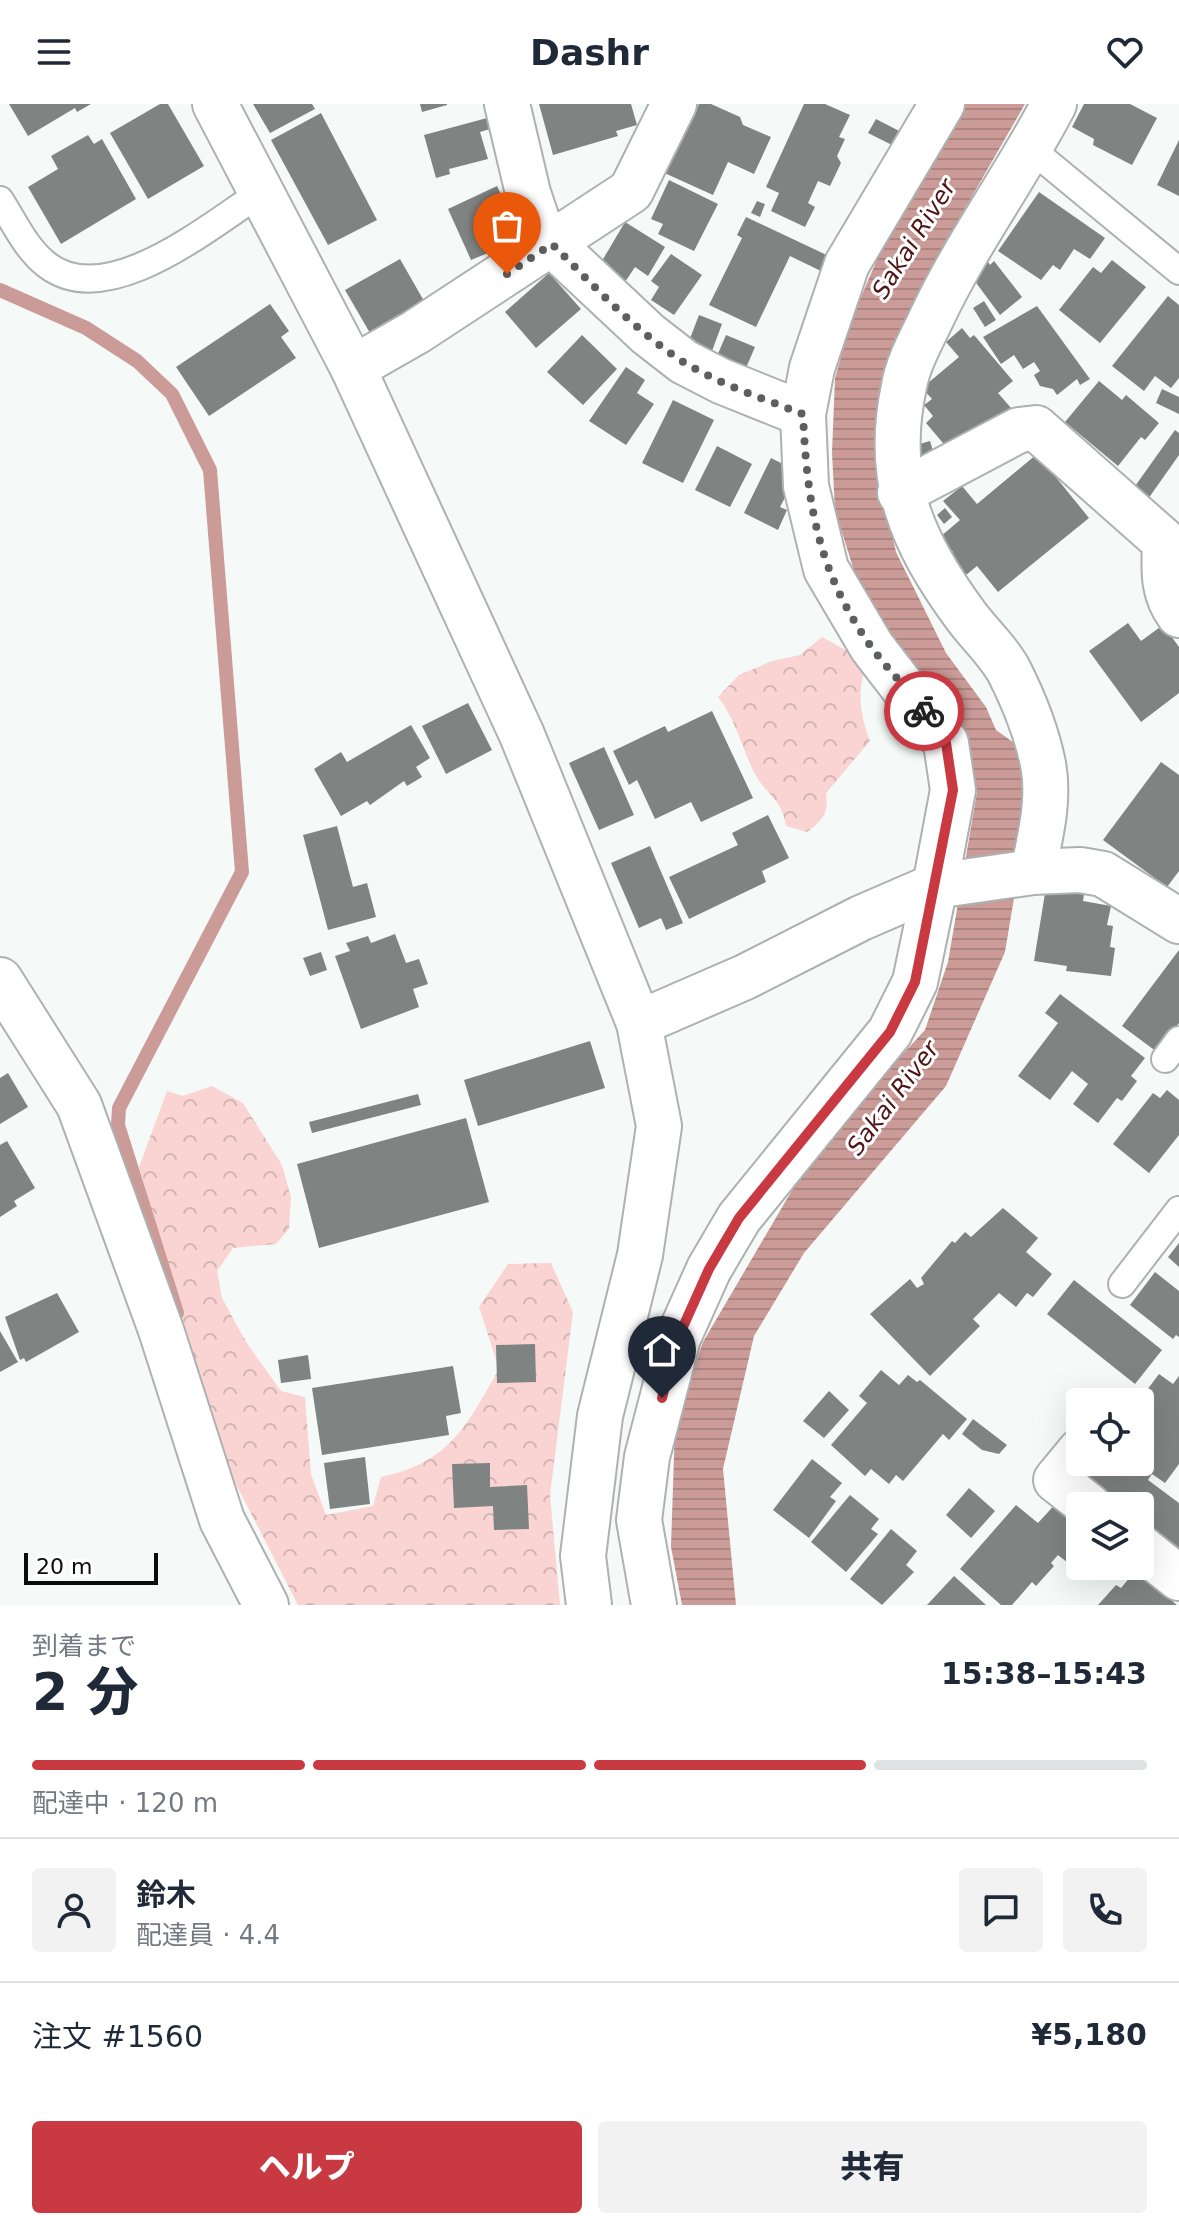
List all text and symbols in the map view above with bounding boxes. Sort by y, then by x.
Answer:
icon: menu [32,30,76,74]
icon: heart [1103,30,1147,74]
text: Dashr [530,32,649,73]
water label: Sakai River [866,173,963,304]
pin [473,192,541,274]
icon: bag [485,204,529,248]
courier [884,671,964,751]
icon: bike [902,689,946,733]
water label: Sakai River [841,1034,946,1160]
pin [628,1316,696,1398]
icon: home [640,1328,684,1372]
map controls [1066,1388,1154,1580]
button: locate [1066,1388,1154,1476]
button: layers [1066,1492,1154,1580]
scale bar [24,1549,158,1585]
text: 20 m [36,1554,92,1579]
text: 到着まで [32,1631,136,1661]
text: 15:38–15:43 [941,1656,1147,1691]
text: 2 分 [32,1662,138,1722]
text: 配達中 · 120 m [32,1788,218,1818]
button: person [32,1868,116,1952]
button: chat [959,1868,1043,1952]
button: phone [1063,1868,1147,1952]
text: 鈴木 [136,1877,196,1912]
text: 配達員 · 4.4 [136,1920,280,1950]
text: ¥5,180 [1031,2017,1147,2052]
text: 注文 #1560 [32,2019,203,2054]
button: ヘルプ [32,2121,582,2213]
button: 共有 [598,2121,1147,2213]

